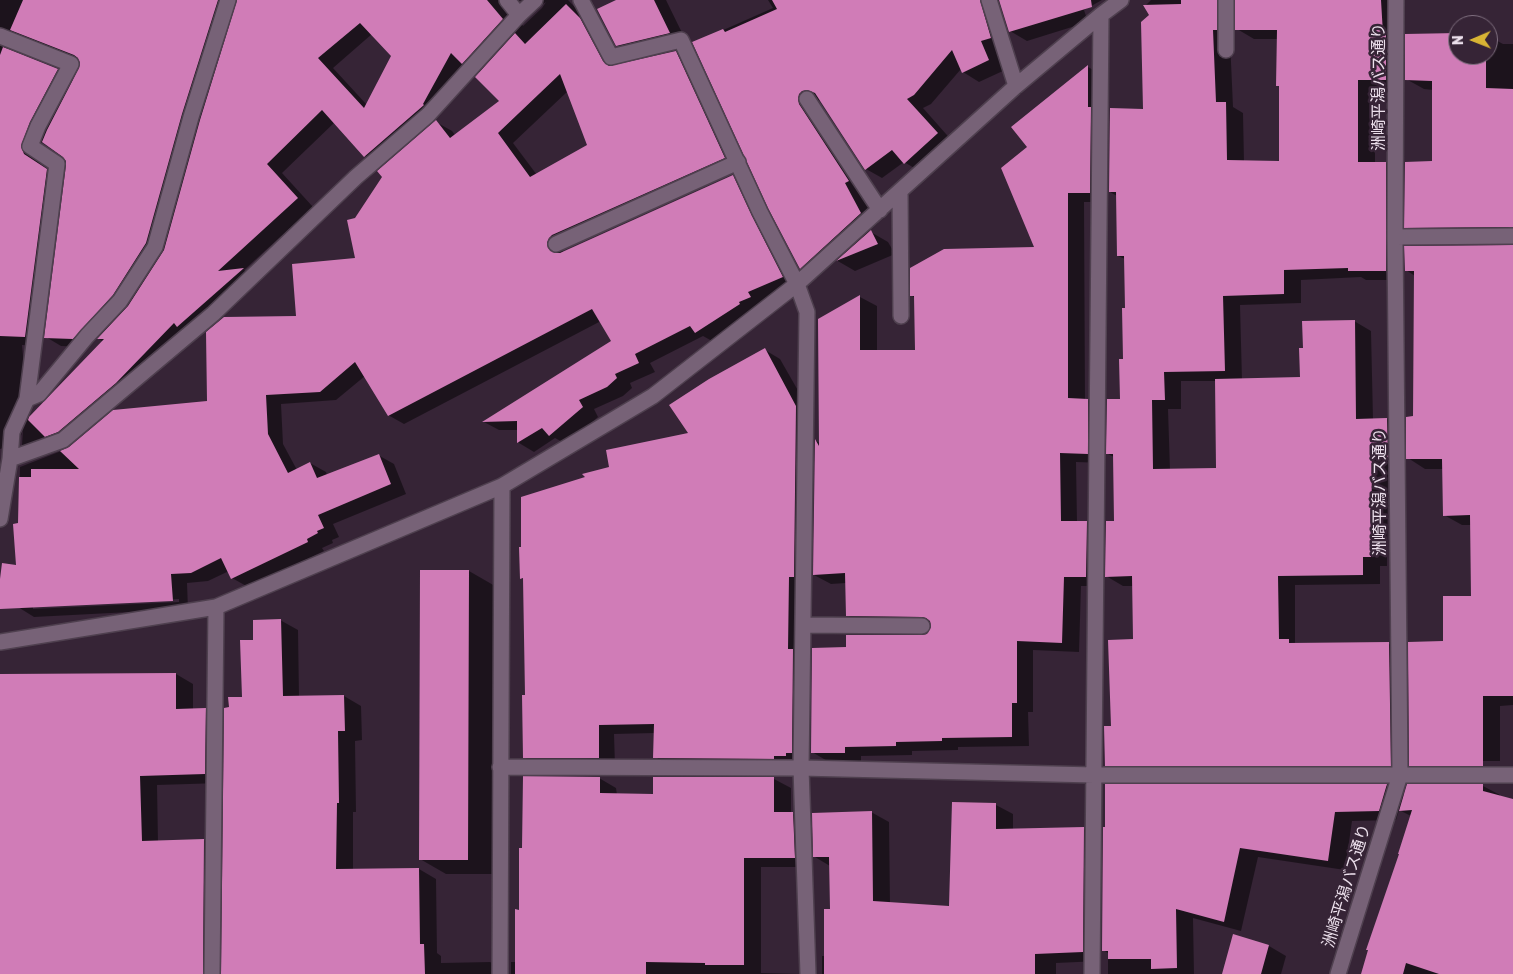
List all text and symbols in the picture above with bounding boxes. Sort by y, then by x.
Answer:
north arrow [1448,15,1498,65]
street label: 洲崎平潟バス通り [1369,23,1389,151]
text: N [1450,35,1467,45]
street label: 洲崎平潟バス通り [1370,428,1390,556]
street label: 洲崎平潟バス通り [1319,822,1375,950]

